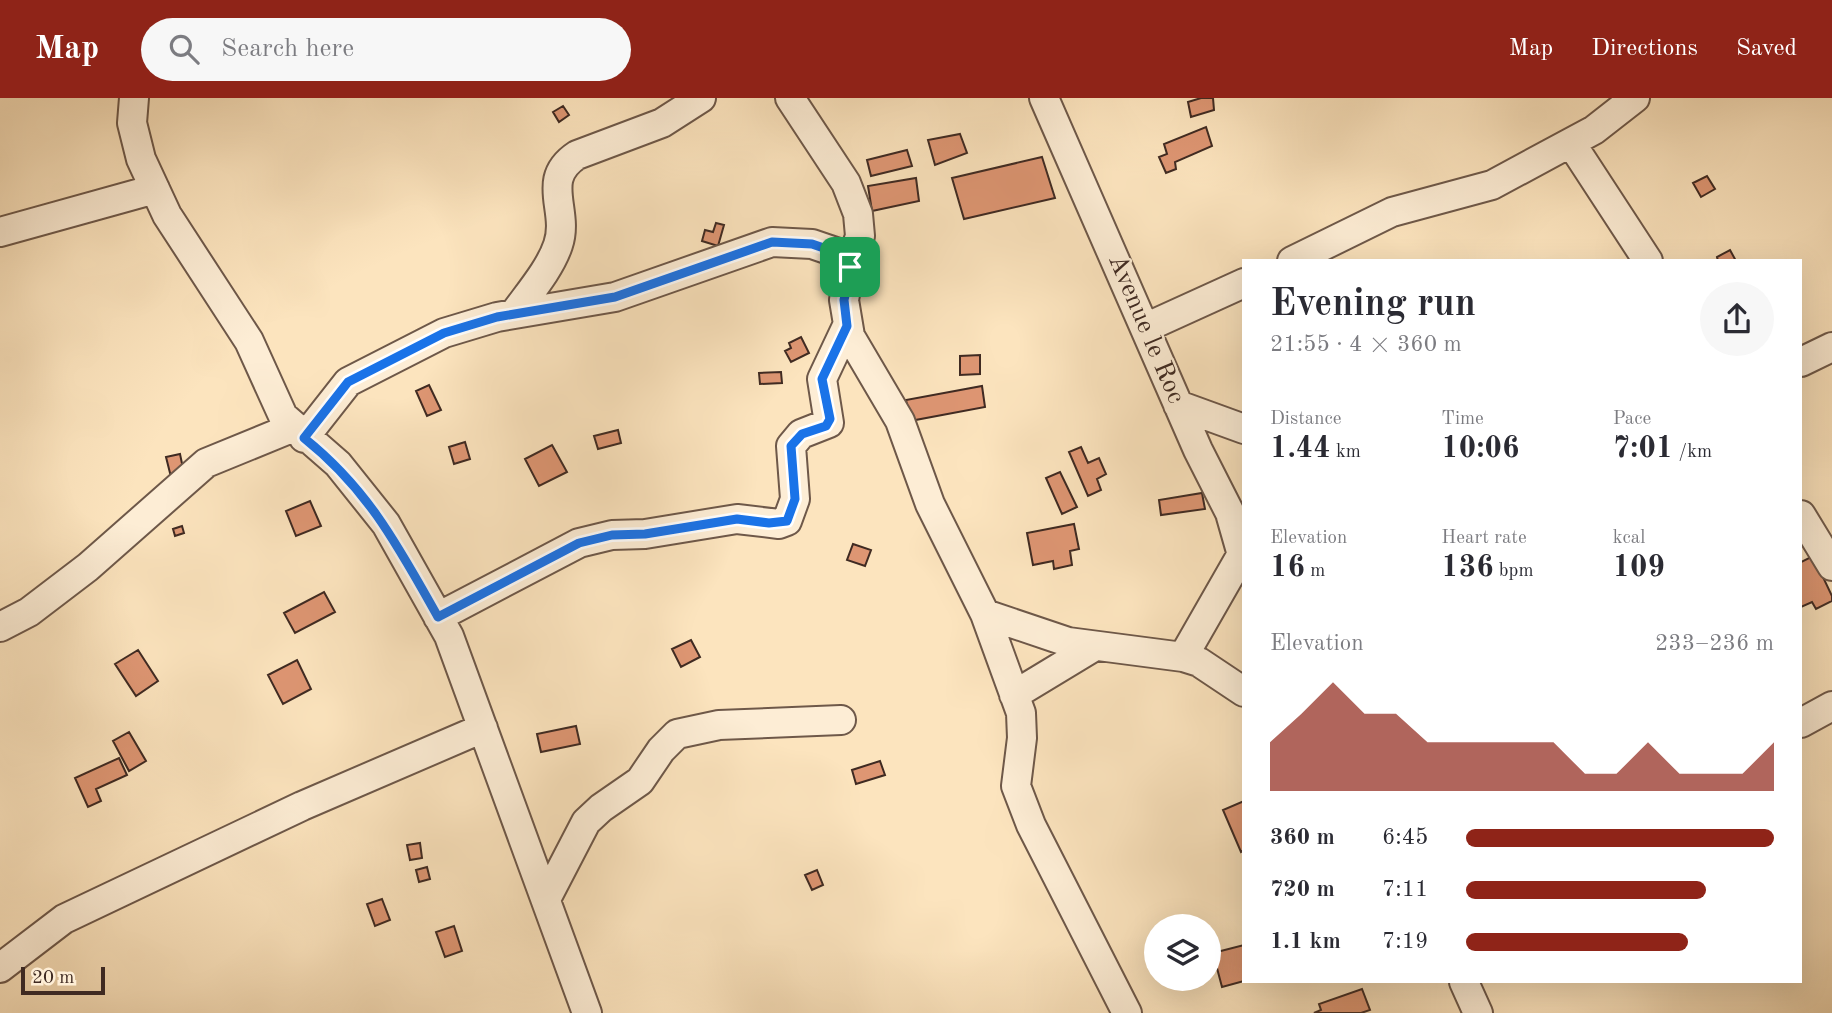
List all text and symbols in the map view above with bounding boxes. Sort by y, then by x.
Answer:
search box [141,18,631,81]
icon: search [165,30,203,68]
text: Map [35,33,99,66]
text: Search here [221,36,354,62]
text: Map [1509,37,1553,61]
text: Directions [1591,37,1698,61]
text: Saved [1736,37,1797,61]
pin [820,237,880,297]
icon: arrive [831,248,869,286]
street label: Avenue le Roc [1103,251,1189,407]
button: share [1700,282,1774,356]
text: Evening run [1270,286,1476,324]
text: 21:55 · 4 × 360 m [1270,333,1462,356]
text: Distance [1270,410,1342,429]
text: Time [1441,410,1484,429]
text: Pace [1613,410,1651,429]
text: 1.44 [1270,434,1331,464]
text: 10:06 [1441,434,1519,464]
text: 7:01 [1613,434,1673,464]
text: km [1331,443,1361,462]
text: /km [1673,443,1712,462]
text: Elevation [1270,529,1347,548]
text: Heart rate [1441,529,1527,548]
text: kcal [1613,529,1645,548]
text: 16 [1270,553,1305,583]
text: 136 [1441,553,1494,583]
text: 109 [1613,553,1665,583]
text: m [1305,562,1325,581]
text: bpm [1494,562,1534,581]
text: Elevation [1270,632,1364,655]
text: 233–236 m [1655,632,1774,655]
text: 360 m [1270,826,1335,849]
text: 6:45 [1382,826,1428,849]
text: 720 m [1270,878,1335,901]
text: 7:11 [1382,878,1428,901]
map controls [1144,914,1221,991]
button: layers [1144,914,1221,991]
text: 1.1 km [1270,930,1341,953]
text: 7:19 [1382,930,1428,953]
scale bar [21,964,105,996]
text: 20 m [32,969,74,988]

